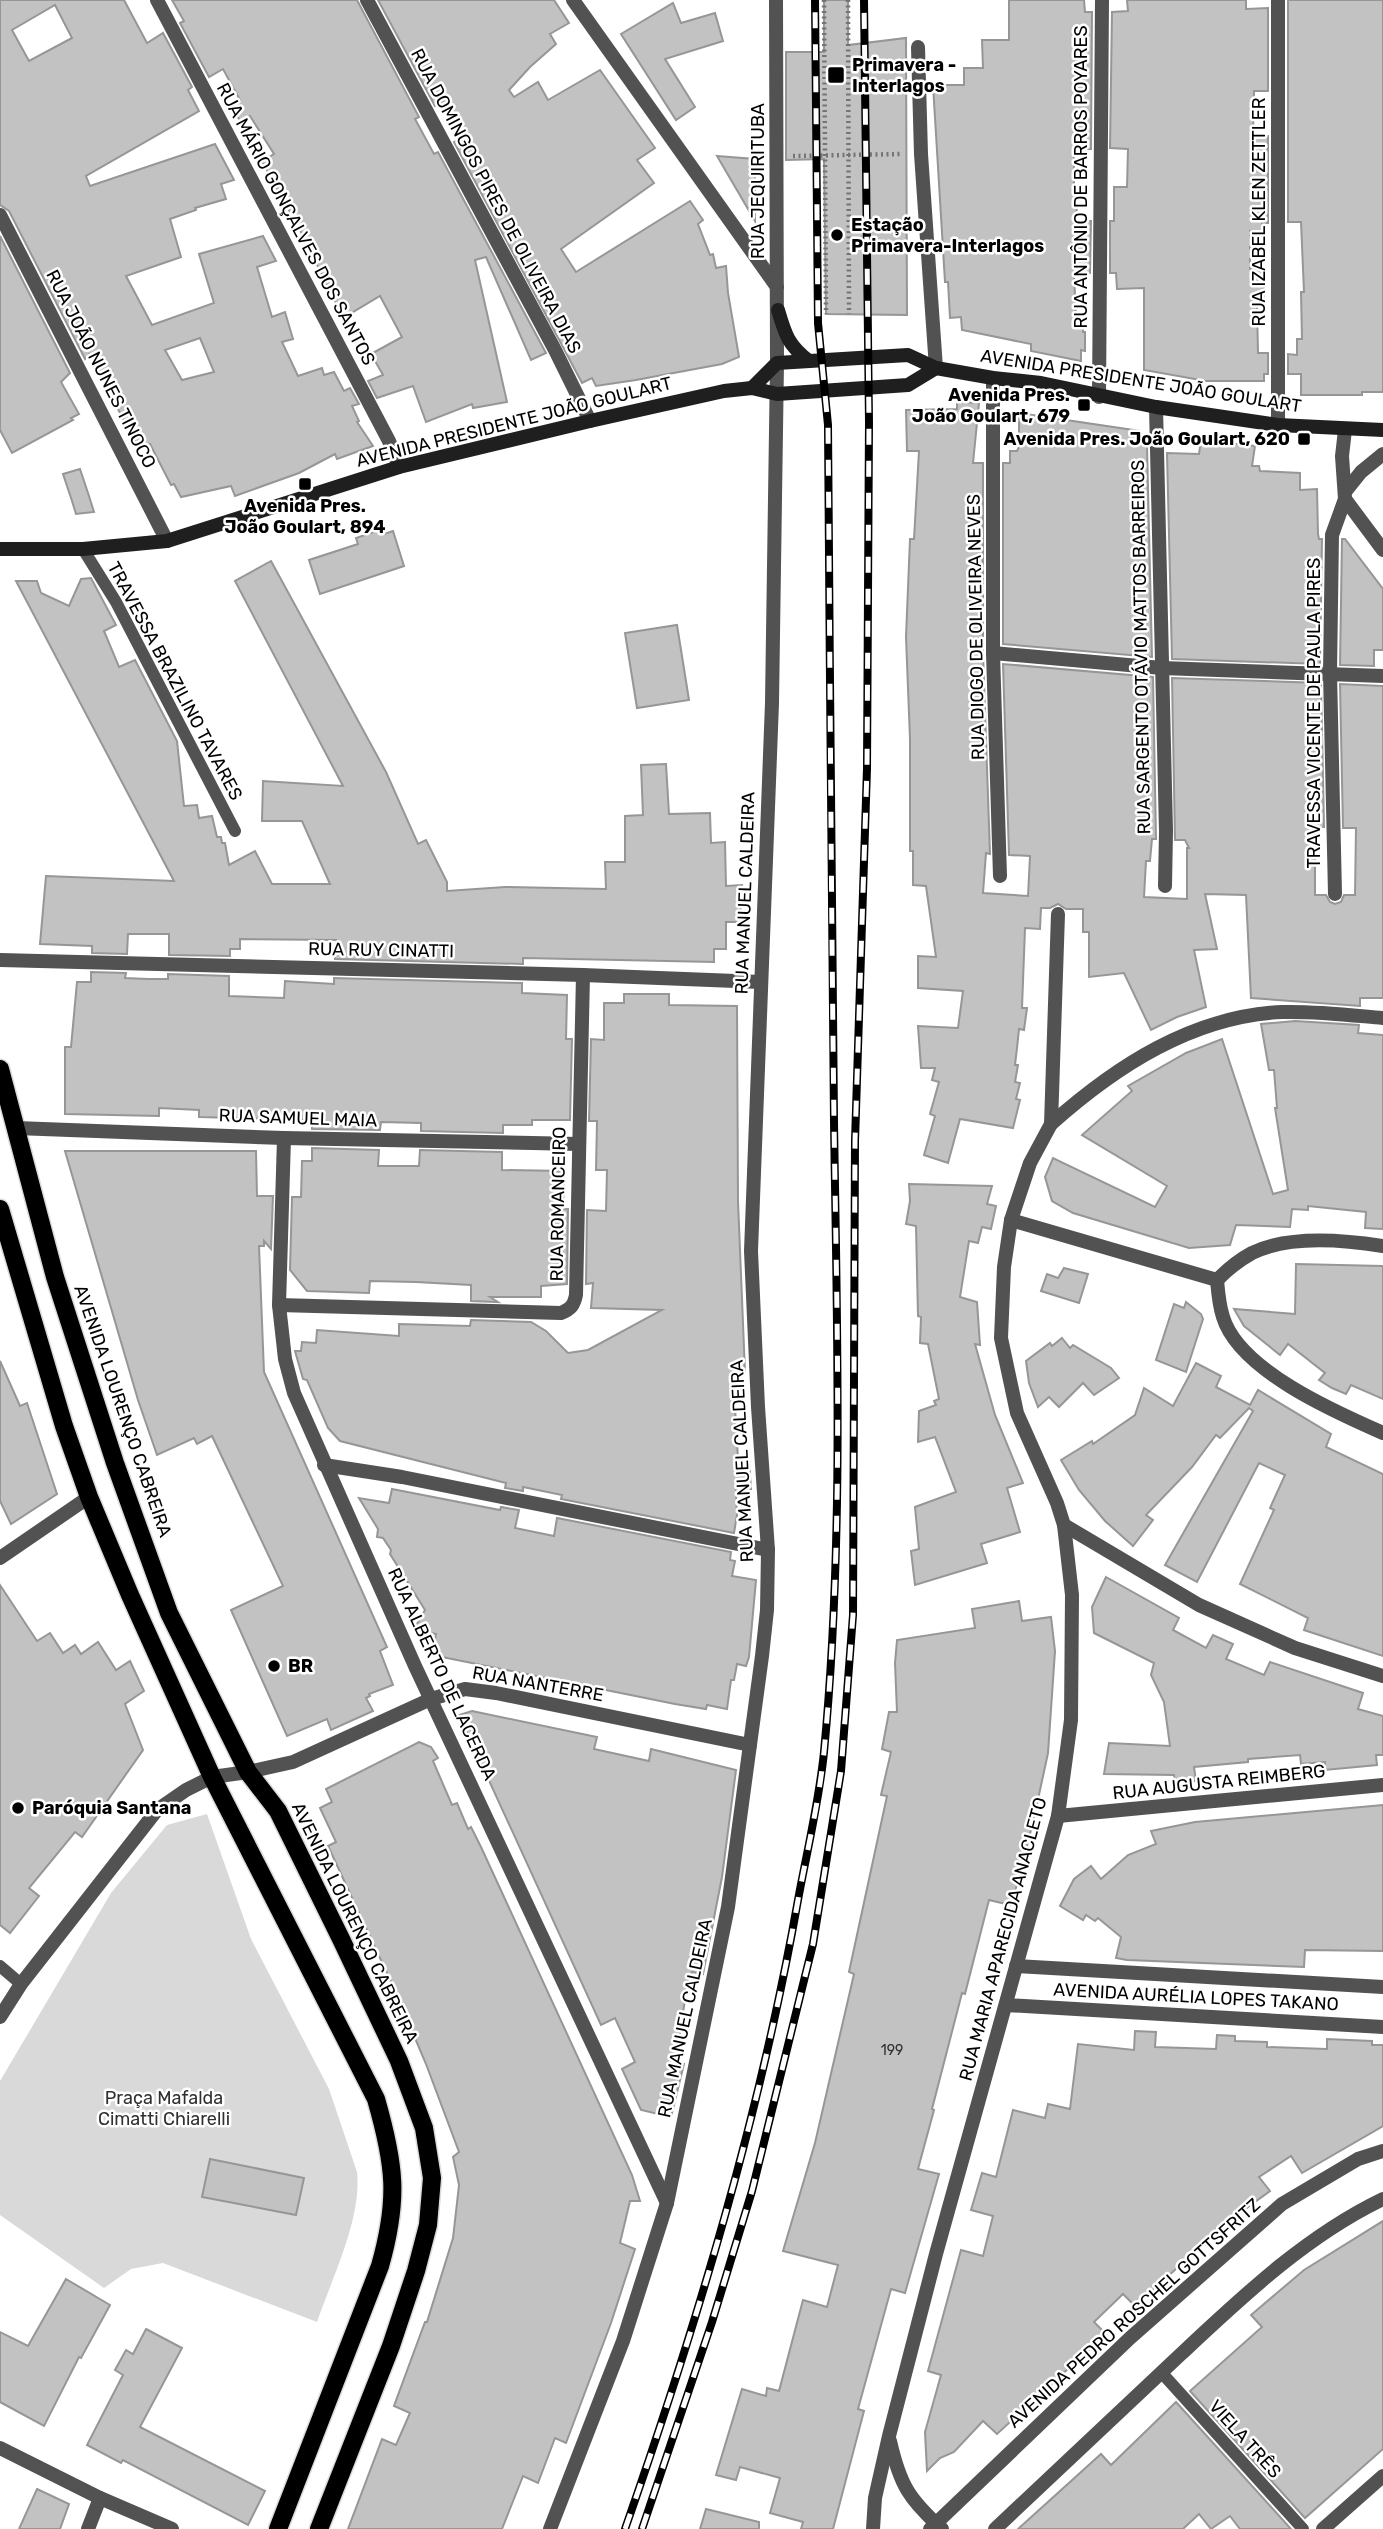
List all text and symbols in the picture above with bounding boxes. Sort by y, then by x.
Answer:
street label: RUA ANTÔNIO DE BARROS POYARES [1070,25,1092,329]
street label: RUA DOMINGOS PIRES DE OLIVEIRA DIAS [406,45,586,357]
place label: Primavera - Interlagos [852,54,956,97]
marker: Primavera - Interlagos [826,65,846,85]
street label: RUA MÁRIO GONÇALVES DOS SANTOS [212,79,380,369]
street label: RUA IZABEL KLEN ZETTLER [1248,97,1270,327]
street label: RUA JEQUIRITUBA [747,103,769,259]
place label: Estação Primavera-Interlagos [851,214,1044,257]
marker: Estação Primavera-Interlagos [829,227,845,243]
street label: RUA JOÃO NUNES TINOCO [41,266,161,472]
street label: AVENIDA PRESIDENTE JOÃO GOULART [979,345,1303,417]
street label: AVENIDA PRESIDENTE JOÃO GOULART [354,372,674,472]
place label: Avenida Pres. João Goulart, 679 [912,384,1070,427]
marker: Avenida Pres. João Goulart, 679 [1076,397,1092,413]
place label: Avenida Pres. João Goulart, 620 [1004,428,1290,450]
marker: Avenida Pres. João Goulart, 620 [1296,431,1312,447]
street label: RUA SARGENTO OTÁVIO MATTOS BARREIROS [1127,459,1155,835]
marker: Avenida Pres. João Goulart, 894 [297,476,313,492]
street label: RUA DIOGO DE OLIVEIRA NEVES [963,494,989,760]
place label: Avenida Pres. João Goulart, 894 [224,495,386,538]
street label: TRAVESSA VICENTE DE PAULA PIRES [1303,557,1325,869]
street label: TRAVESSA BRAZILINO TAVARES [103,558,247,804]
street label: RUA MANUEL CALDEIRA [730,791,760,995]
street label: RUA RUY CINATTI [308,938,454,962]
street label: RUA SAMUEL MAIA [218,1104,378,1132]
street label: RUA ROMANCEIRO [546,1126,570,1282]
street label: AVENIDA LOURENÇO CABREIRA [69,1282,177,1540]
street label: RUA MANUEL CALDEIRA [726,1359,758,1563]
street label: RUA ALBERTO DE LACERDA [383,1564,501,1784]
place label: BR [288,1655,313,1677]
marker: BR [266,1658,282,1674]
street label: RUA NANTERRE [471,1662,605,1706]
street label: RUA AUGUSTA REIMBERG [1111,1760,1327,1804]
street label: RUA MARIA APARECIDA ANACLETO [955,1795,1051,2083]
place label: Paróquia Santana [32,1797,191,1819]
street label: AVENIDA LOURENÇO CABREIRA [287,1799,423,2047]
marker: Paróquia Santana [10,1800,26,1816]
street label: RUA MANUEL CALDEIRA [653,1917,717,2119]
street label: AVENIDA AURÉLIA LOPES TAKANO [1053,1979,1339,2015]
house number: 199 [881,2042,903,2059]
park label: Praça Mafalda Cimatti Chiarelli [98,2087,230,2130]
street label: AVENIDA PEDRO ROSCHEL GOTTSFRITZ [1003,2194,1265,2432]
street label: VIELA TRÊS [1204,2395,1286,2483]

